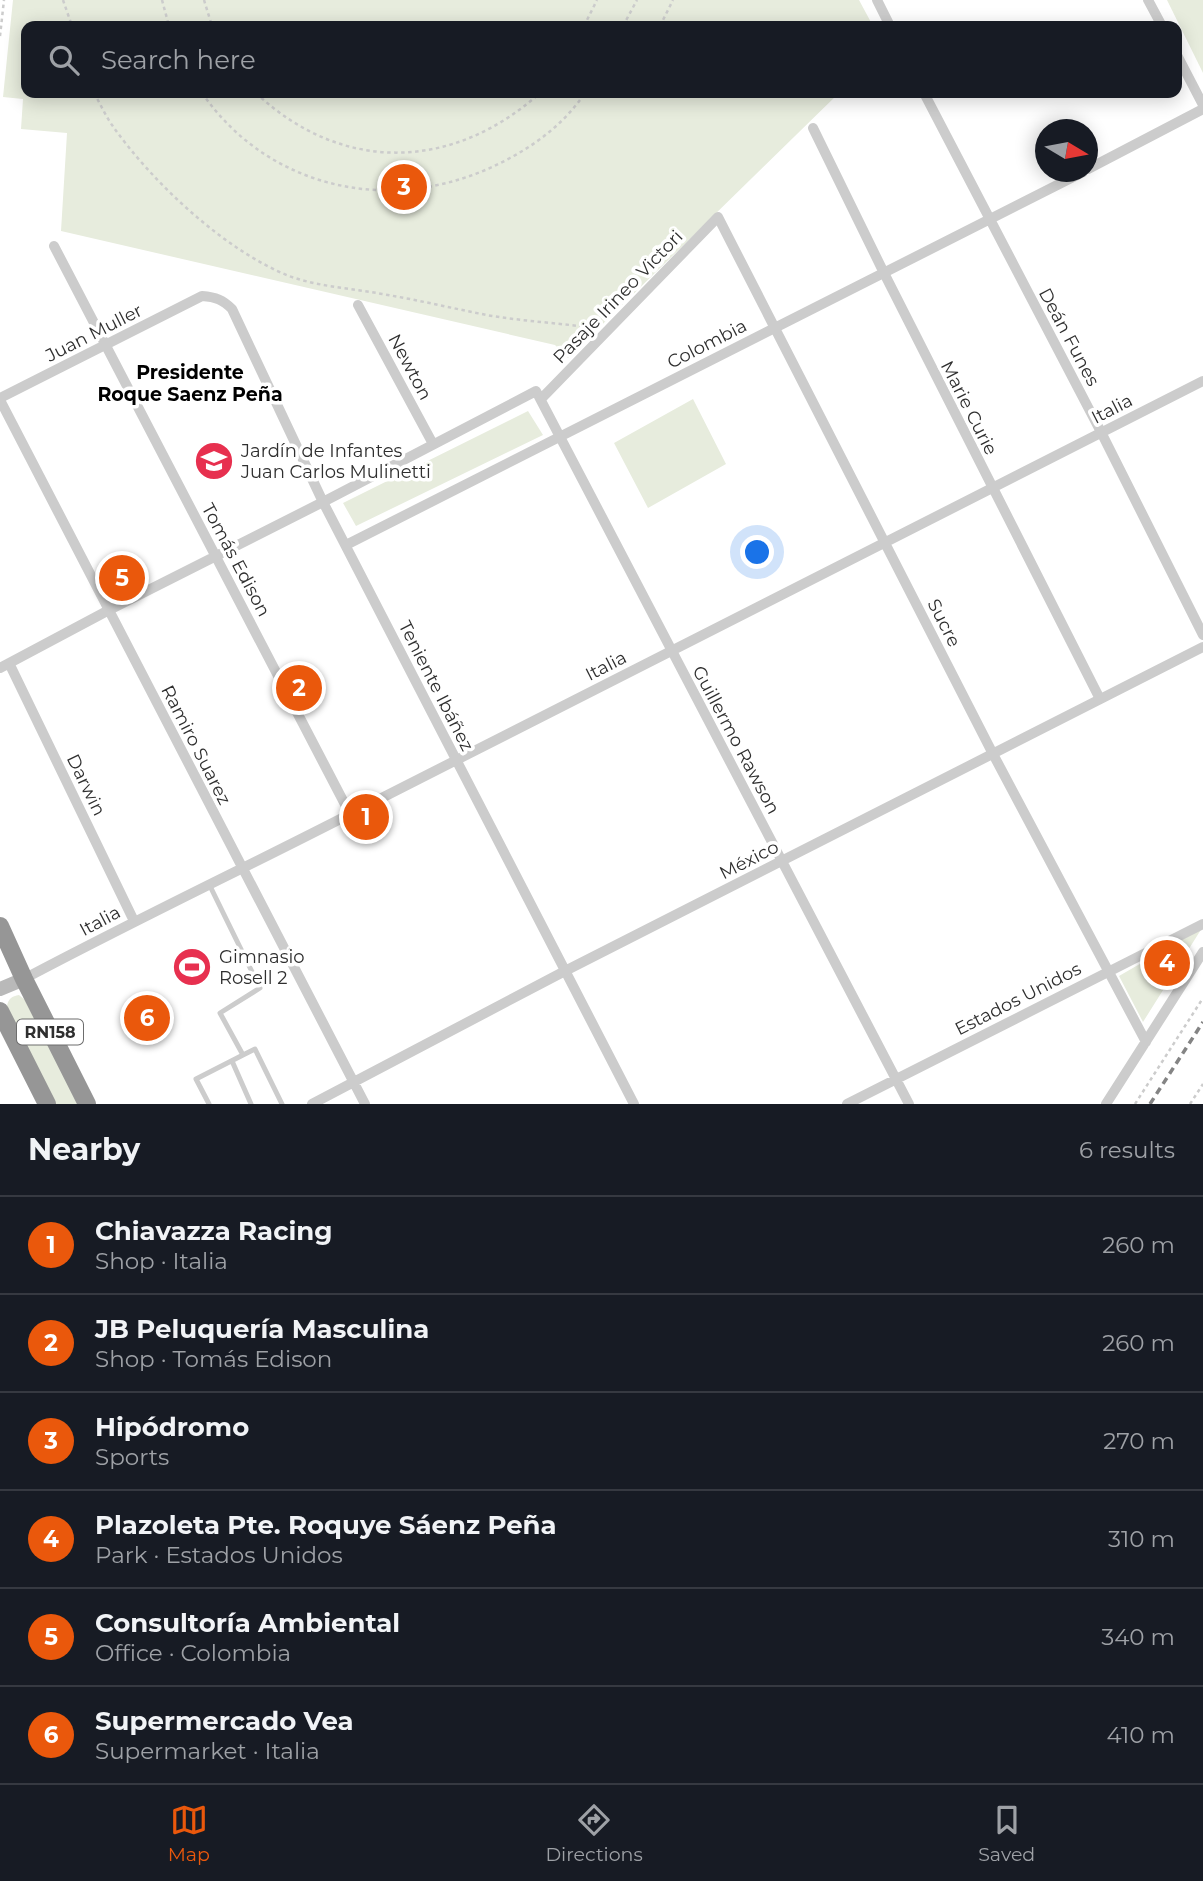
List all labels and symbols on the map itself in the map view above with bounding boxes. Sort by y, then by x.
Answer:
north arrow [1035,119,1098,182]
pin: 3 [381,161,427,213]
street label: Pasaje Irineo Victori [549,226,687,368]
street label: Deán Funes [1034,284,1104,390]
street label: Juan Muller [41,299,146,367]
street label: Colombia [663,315,751,373]
street label: Newton [383,330,437,404]
street label: Marie Curie [936,357,1002,459]
district label: Presidente Roque Saenz Peña [97,361,283,406]
street label: Italia [1088,389,1136,429]
school or university icon: Jardín de Infantes Juan Carlos Mulinetti [193,440,235,482]
place label: Jardín de Infantes Juan Carlos Mulinetti [240,440,431,483]
street label: Tomás Edison [197,500,275,620]
your location [740,535,774,569]
pin: 5 [99,552,145,604]
street label: Sucre [923,595,965,651]
street label: Teniente Ibáñez [394,617,478,755]
street label: Italia [582,646,630,686]
pin: 2 [276,662,322,714]
street label: Guillermo Rawson [688,662,784,818]
street label: Ramiro Suarez [156,682,236,808]
street label: Darwin [62,751,110,819]
pin: 1 [343,791,389,843]
street label: México [716,836,782,884]
street label: Italia [76,901,124,941]
pin: 4 [1144,937,1190,989]
sports icon: Gimnasio Rosell 2 [171,946,213,988]
place label: Gimnasio Rosell 2 [219,946,305,989]
street label: Estados Unidos [951,958,1085,1040]
pin: 6 [124,992,170,1044]
road number: RN158 [17,1020,83,1044]

